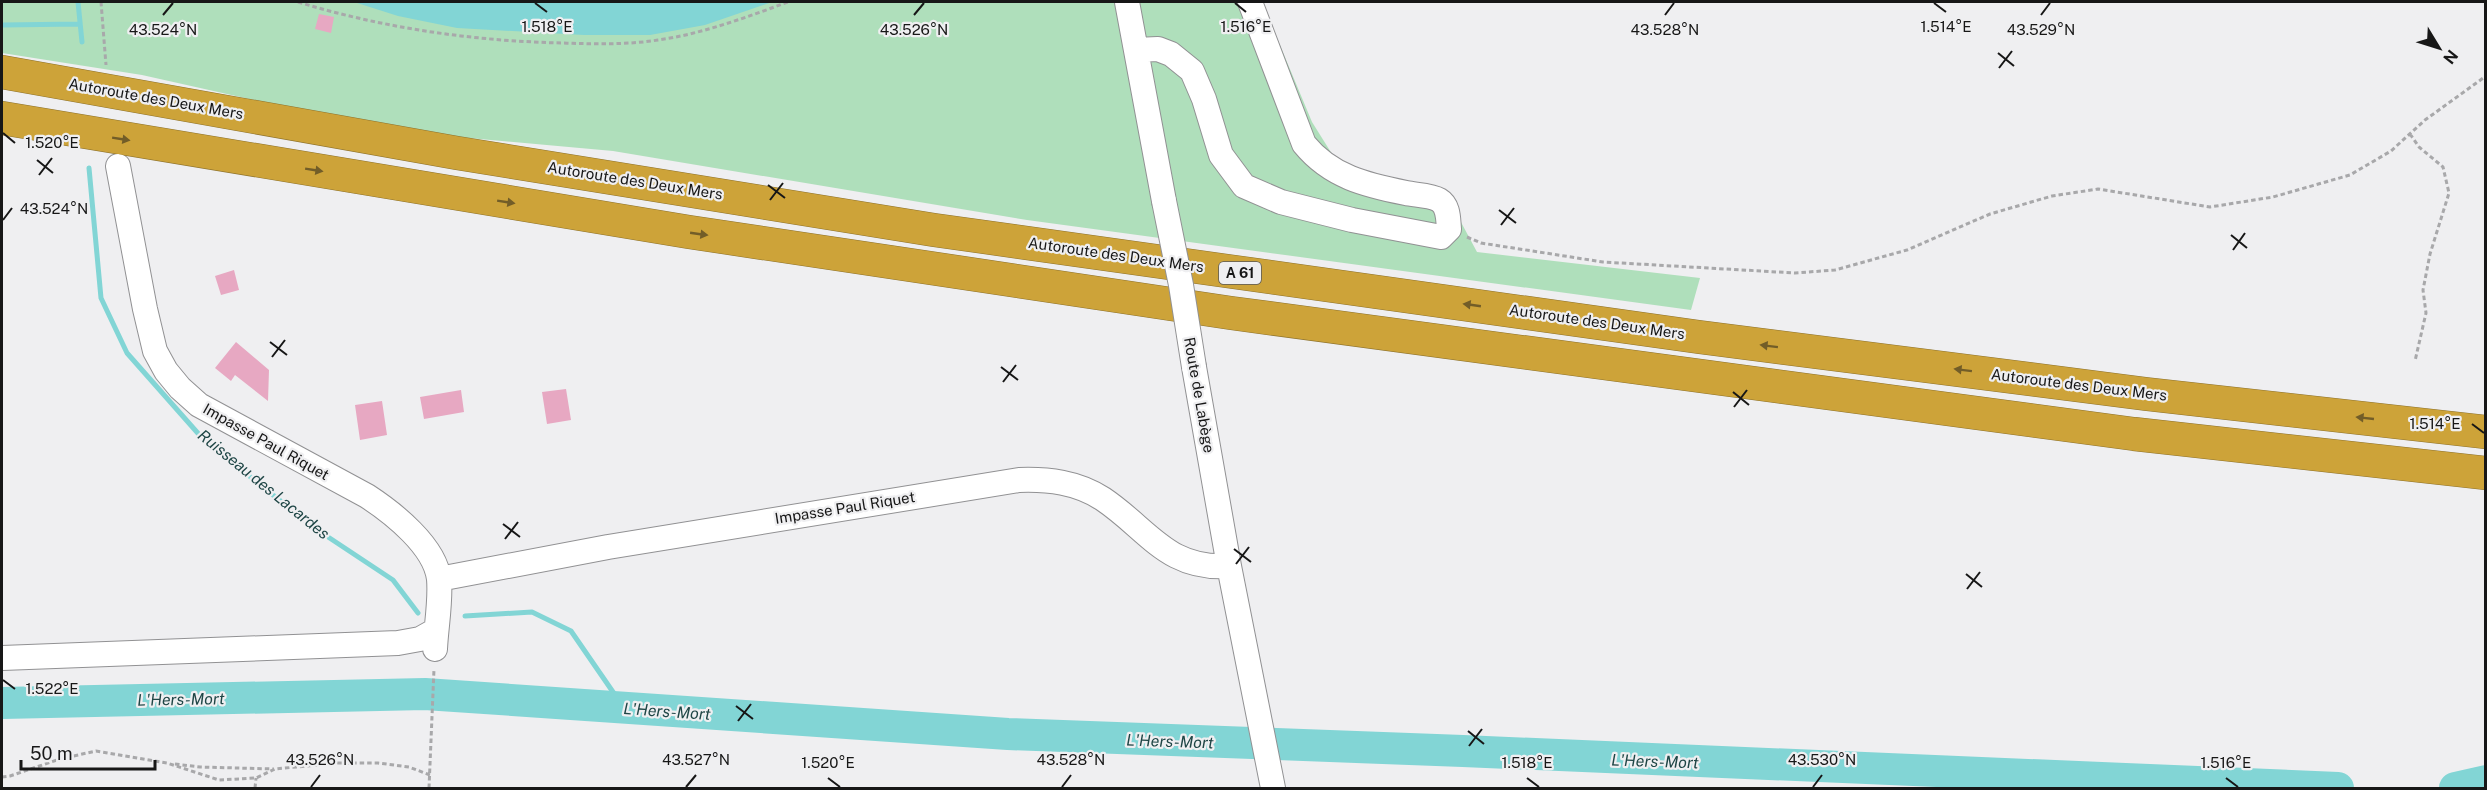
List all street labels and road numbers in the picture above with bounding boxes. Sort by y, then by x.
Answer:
street label: Autoroute des Deux Mers [67,75,245,122]
street label: Autoroute des Deux Mers [546,158,724,203]
street label: Autoroute des Deux Mers [1027,234,1205,275]
road number: A 61 [1219,262,1261,284]
street label: Autoroute des Deux Mers [1508,301,1686,342]
street label: Route de Labège [1181,336,1218,454]
street label: Autoroute des Deux Mers [1990,365,2168,404]
street label: Impasse Paul Riquet [200,400,332,483]
street label: Impasse Paul Riquet [774,488,916,527]

